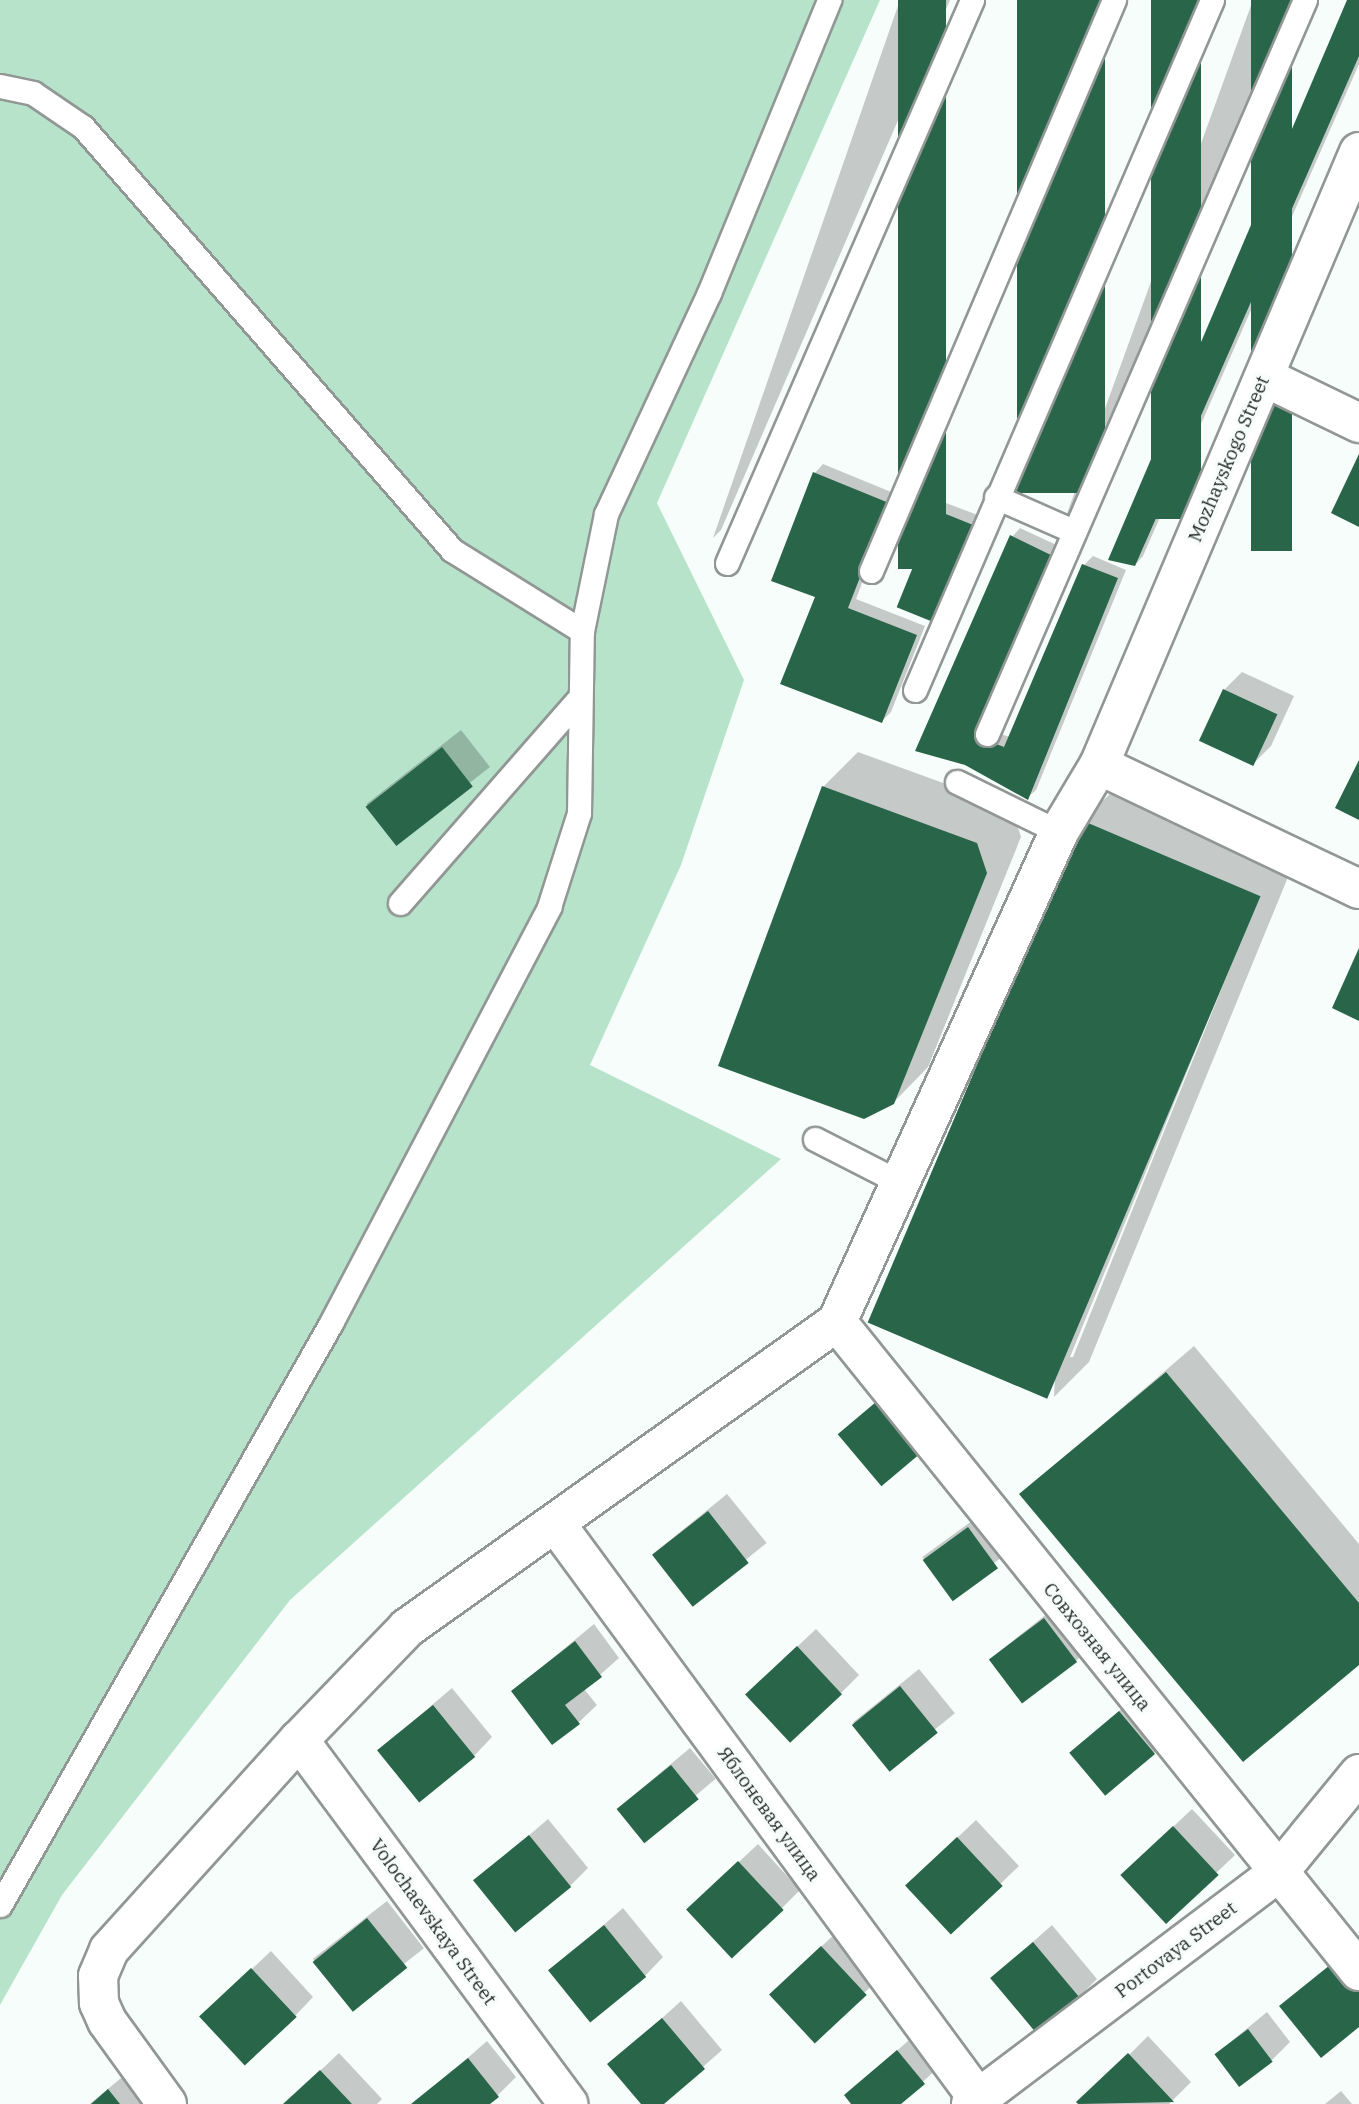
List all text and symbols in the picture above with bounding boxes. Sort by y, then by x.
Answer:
street label: Mozhayskogo Street [1184,372,1274,546]
street label: Совхозная улица [1038,1578,1156,1716]
street label: Яблоневая улица [713,1742,825,1886]
street label: Volochaevskaya Street [365,1834,501,2010]
street label: Portovaya Street [1111,1897,1241,2003]

